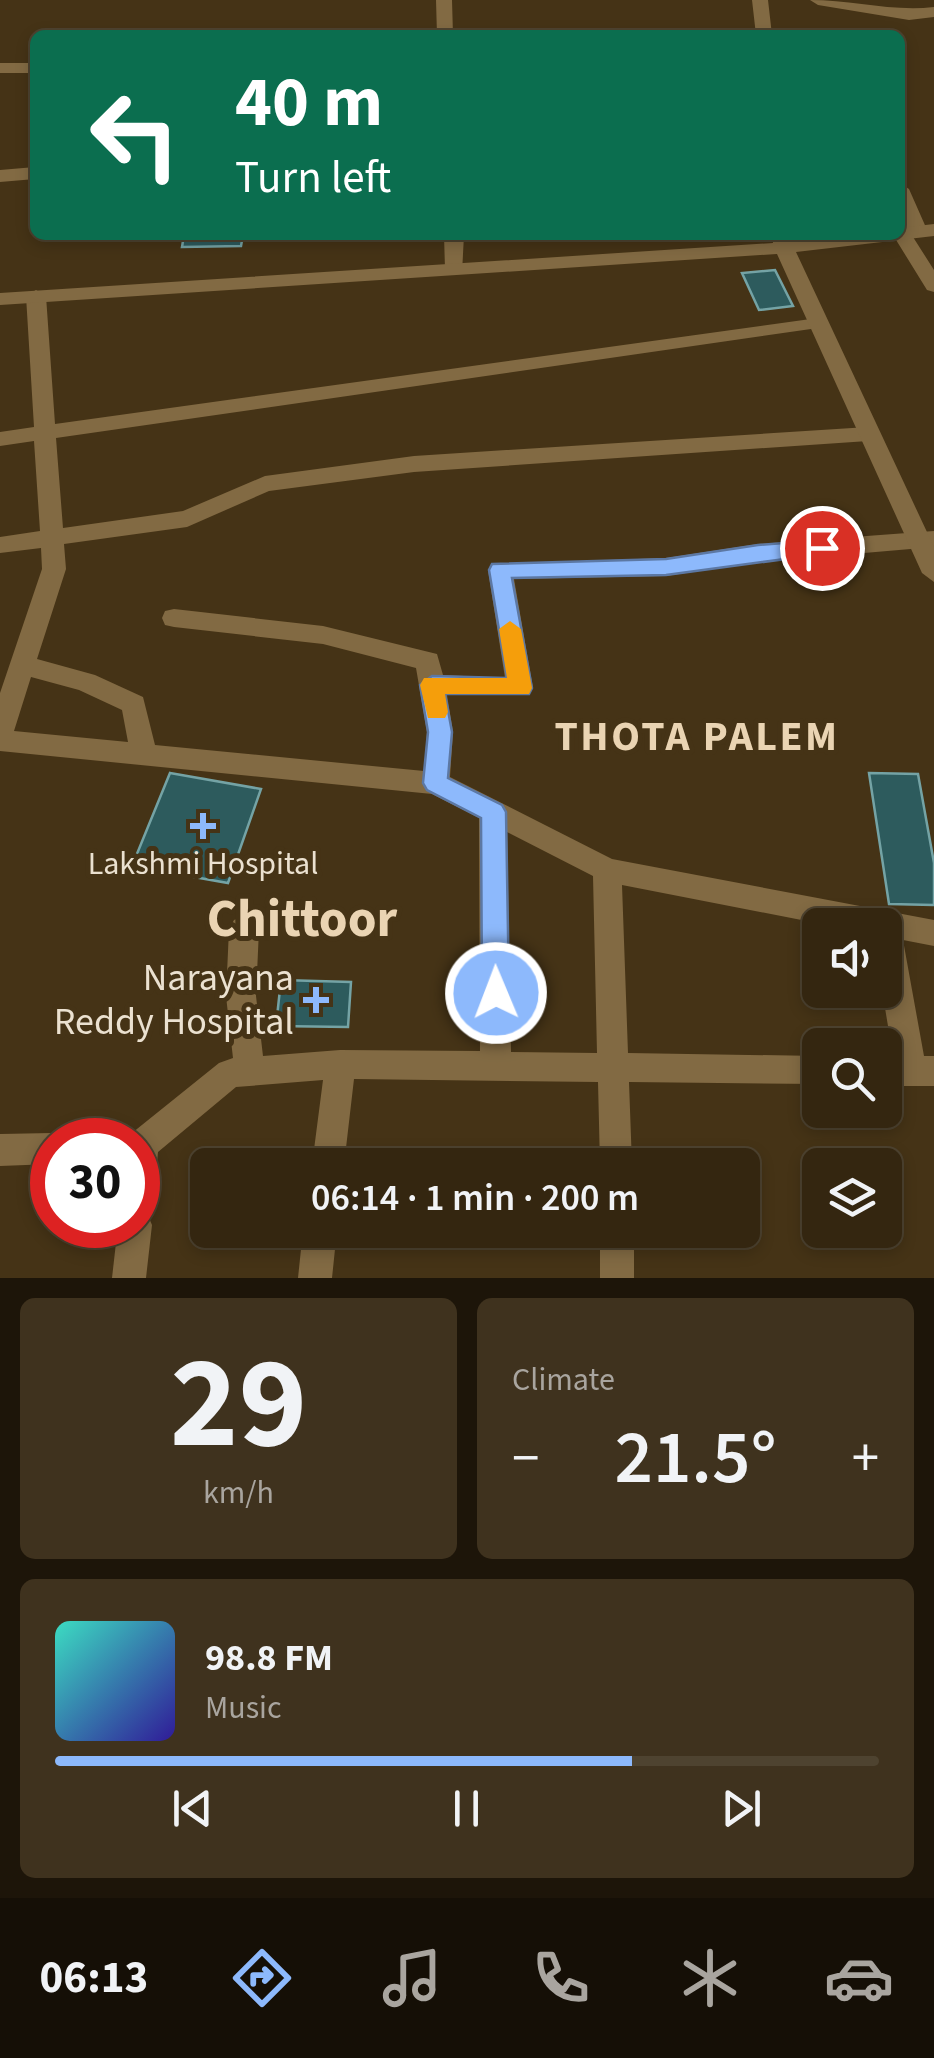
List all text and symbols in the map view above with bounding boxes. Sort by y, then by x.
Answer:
text: 40 m [235,53,383,153]
icon: left [70,70,200,200]
text: Turn left [235,146,391,210]
pin [780,506,865,591]
icon: arrive [795,521,850,576]
district label: THOTA PALEM [555,707,839,767]
marker: Lakshmi Hospital [190,813,216,839]
place label: Lakshmi Hospital [88,841,318,887]
district label: Chittoor [207,883,398,957]
map controls [802,908,902,1248]
button: sound [802,908,902,1008]
position arrow [444,941,548,1045]
place label: Narayana Reddy Hospital [54,951,294,1049]
marker: Narayana Reddy Hospital [303,987,329,1013]
button: search [802,1028,902,1128]
speed limit sign: 30 [30,1118,160,1248]
button: layers [802,1148,902,1248]
text: 06:14 · 1 min · 200 m [311,1171,639,1225]
text: 29 [170,1312,307,1497]
text: Climate [512,1357,615,1403]
text: 21.5° [614,1405,777,1512]
text: − [512,1420,539,1498]
text: + [852,1420,879,1498]
text: km/h [203,1470,274,1516]
text: 98.8 FM [205,1631,333,1685]
text: Music [205,1685,282,1731]
icon: previous [165,1781,220,1836]
icon: pause [439,1781,494,1836]
icon: next [714,1781,769,1836]
icon: directions [227,1943,297,2013]
icon: music [377,1943,447,2013]
icon: phone [526,1943,596,2013]
icon: climate [675,1943,745,2013]
icon: car [824,1943,894,2013]
text: 06:13 [40,1946,148,2010]

